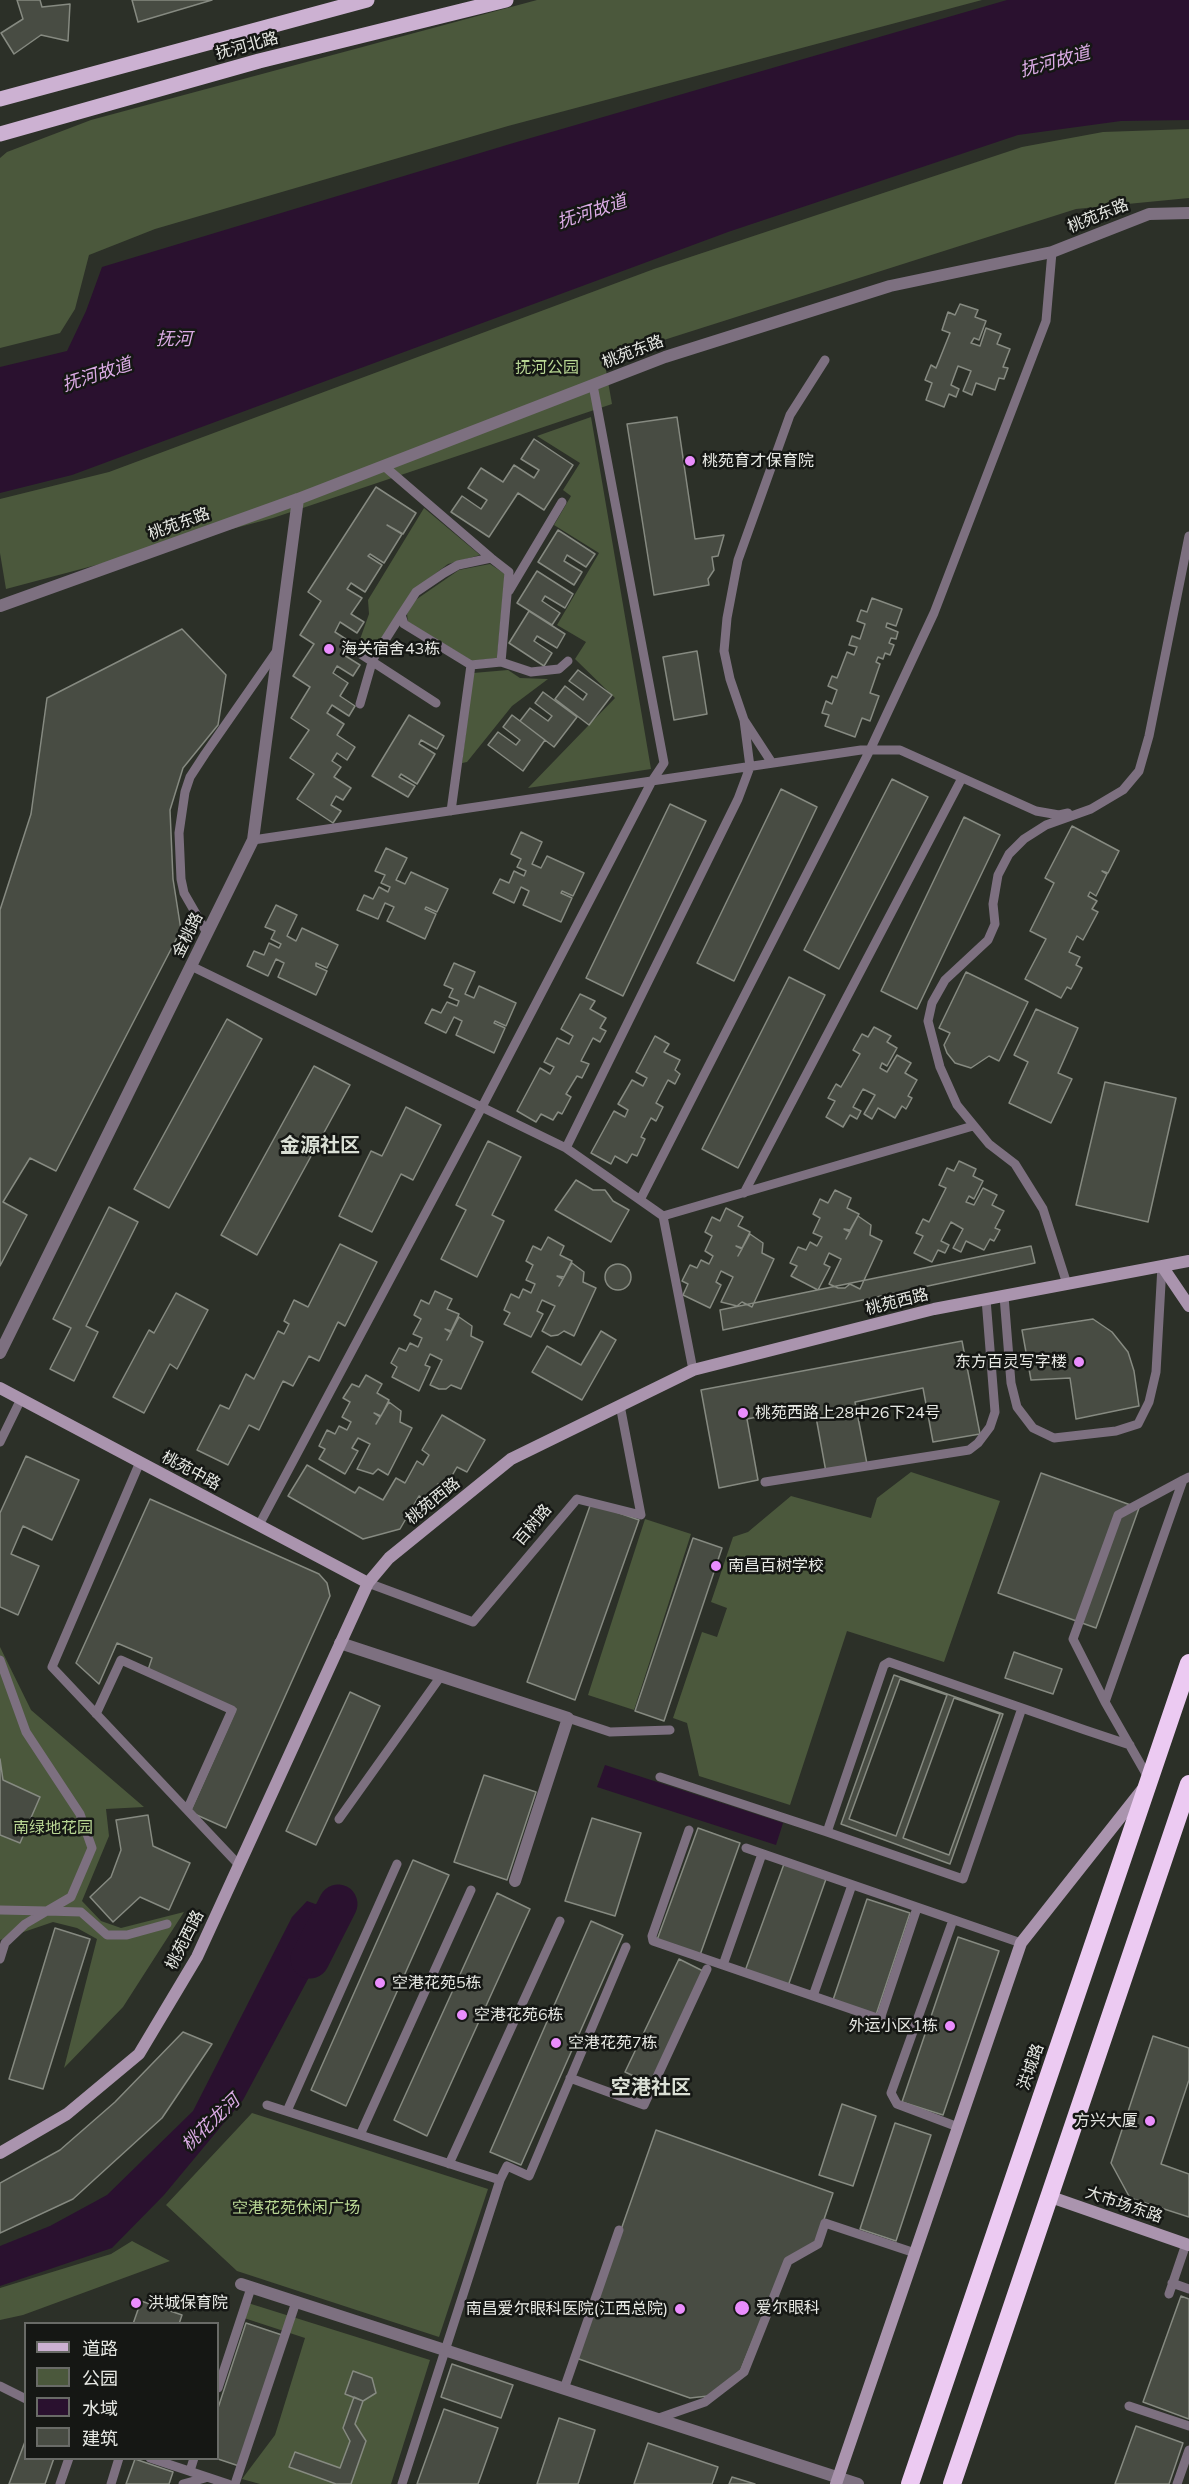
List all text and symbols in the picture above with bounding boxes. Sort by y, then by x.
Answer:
street label: 抚河北路 [214,28,280,64]
water label: 抚河故道 [1017,42,1093,82]
water label: 抚河故道 [554,191,630,233]
street label: 桃苑东路 [1065,195,1131,237]
water label: 抚河 [156,329,192,351]
street label: 桃苑东路 [600,332,666,372]
water label: 抚河故道 [59,354,135,396]
park label: 抚河公园 [515,358,579,378]
place label: 桃苑育才保育院 [702,451,814,471]
marker: 桃苑育才保育院 [683,454,697,468]
street label: 桃苑东路 [146,504,212,544]
place label: 海关宿舍43栋 [341,639,440,659]
marker: 海关宿舍43栋 [322,642,336,656]
street label: 金桃路 [169,909,207,961]
district label: 金源社区 [280,1134,360,1158]
street label: 桃苑西路 [864,1285,930,1319]
place label: 东方百灵写字楼 [955,1352,1067,1372]
marker: 东方百灵写字楼 [1072,1355,1086,1369]
place label: 桃苑西路上28中26下24号 [755,1403,941,1423]
marker: 桃苑西路上28中26下24号 [736,1406,750,1420]
street label: 桃苑中路 [158,1448,224,1494]
street label: 桃苑西路 [402,1473,464,1529]
street label: 百树路 [510,1500,556,1550]
place label: 南昌百树学校 [728,1556,824,1576]
marker: 南昌百树学校 [709,1559,723,1573]
park label: 南绿地花园 [13,1818,93,1838]
street label: 桃苑西路 [162,1907,208,1973]
place label: 空港花苑5栋 [392,1973,482,1993]
marker: 空港花苑5栋 [373,1976,387,1990]
place label: 空港花苑6栋 [474,2005,564,2025]
marker: 空港花苑6栋 [455,2008,469,2022]
place label: 外运小区1栋 [848,2016,938,2036]
marker: 外运小区1栋 [943,2019,957,2033]
place label: 空港花苑7栋 [568,2033,658,2053]
marker: 空港花苑7栋 [549,2036,563,2050]
street label: 洪城路 [1014,2041,1048,2093]
district label: 空港社区 [611,2076,691,2100]
water label: 桃花龙河 [178,2090,244,2156]
place label: 方兴大厦 [1074,2111,1138,2131]
marker: 方兴大厦 [1143,2114,1157,2128]
street label: 大市场东路 [1083,2183,1165,2227]
park label: 空港花苑休闲广场 [232,2198,360,2218]
place label: 洪城保育院 [148,2293,228,2313]
marker: 洪城保育院 [129,2296,143,2310]
place label: 爱尔眼科 [756,2298,820,2318]
place label: 南昌爱尔眼科医院(江西总院) [466,2299,668,2319]
marker: 爱尔眼科 [733,2299,751,2317]
marker: 南昌爱尔眼科医院(江西总院) [673,2302,687,2316]
legend [24,2322,219,2460]
text: 道路 [82,2337,118,2360]
text: 公园 [82,2367,118,2390]
text: 水域 [82,2397,118,2420]
text: 建筑 [82,2427,118,2450]

